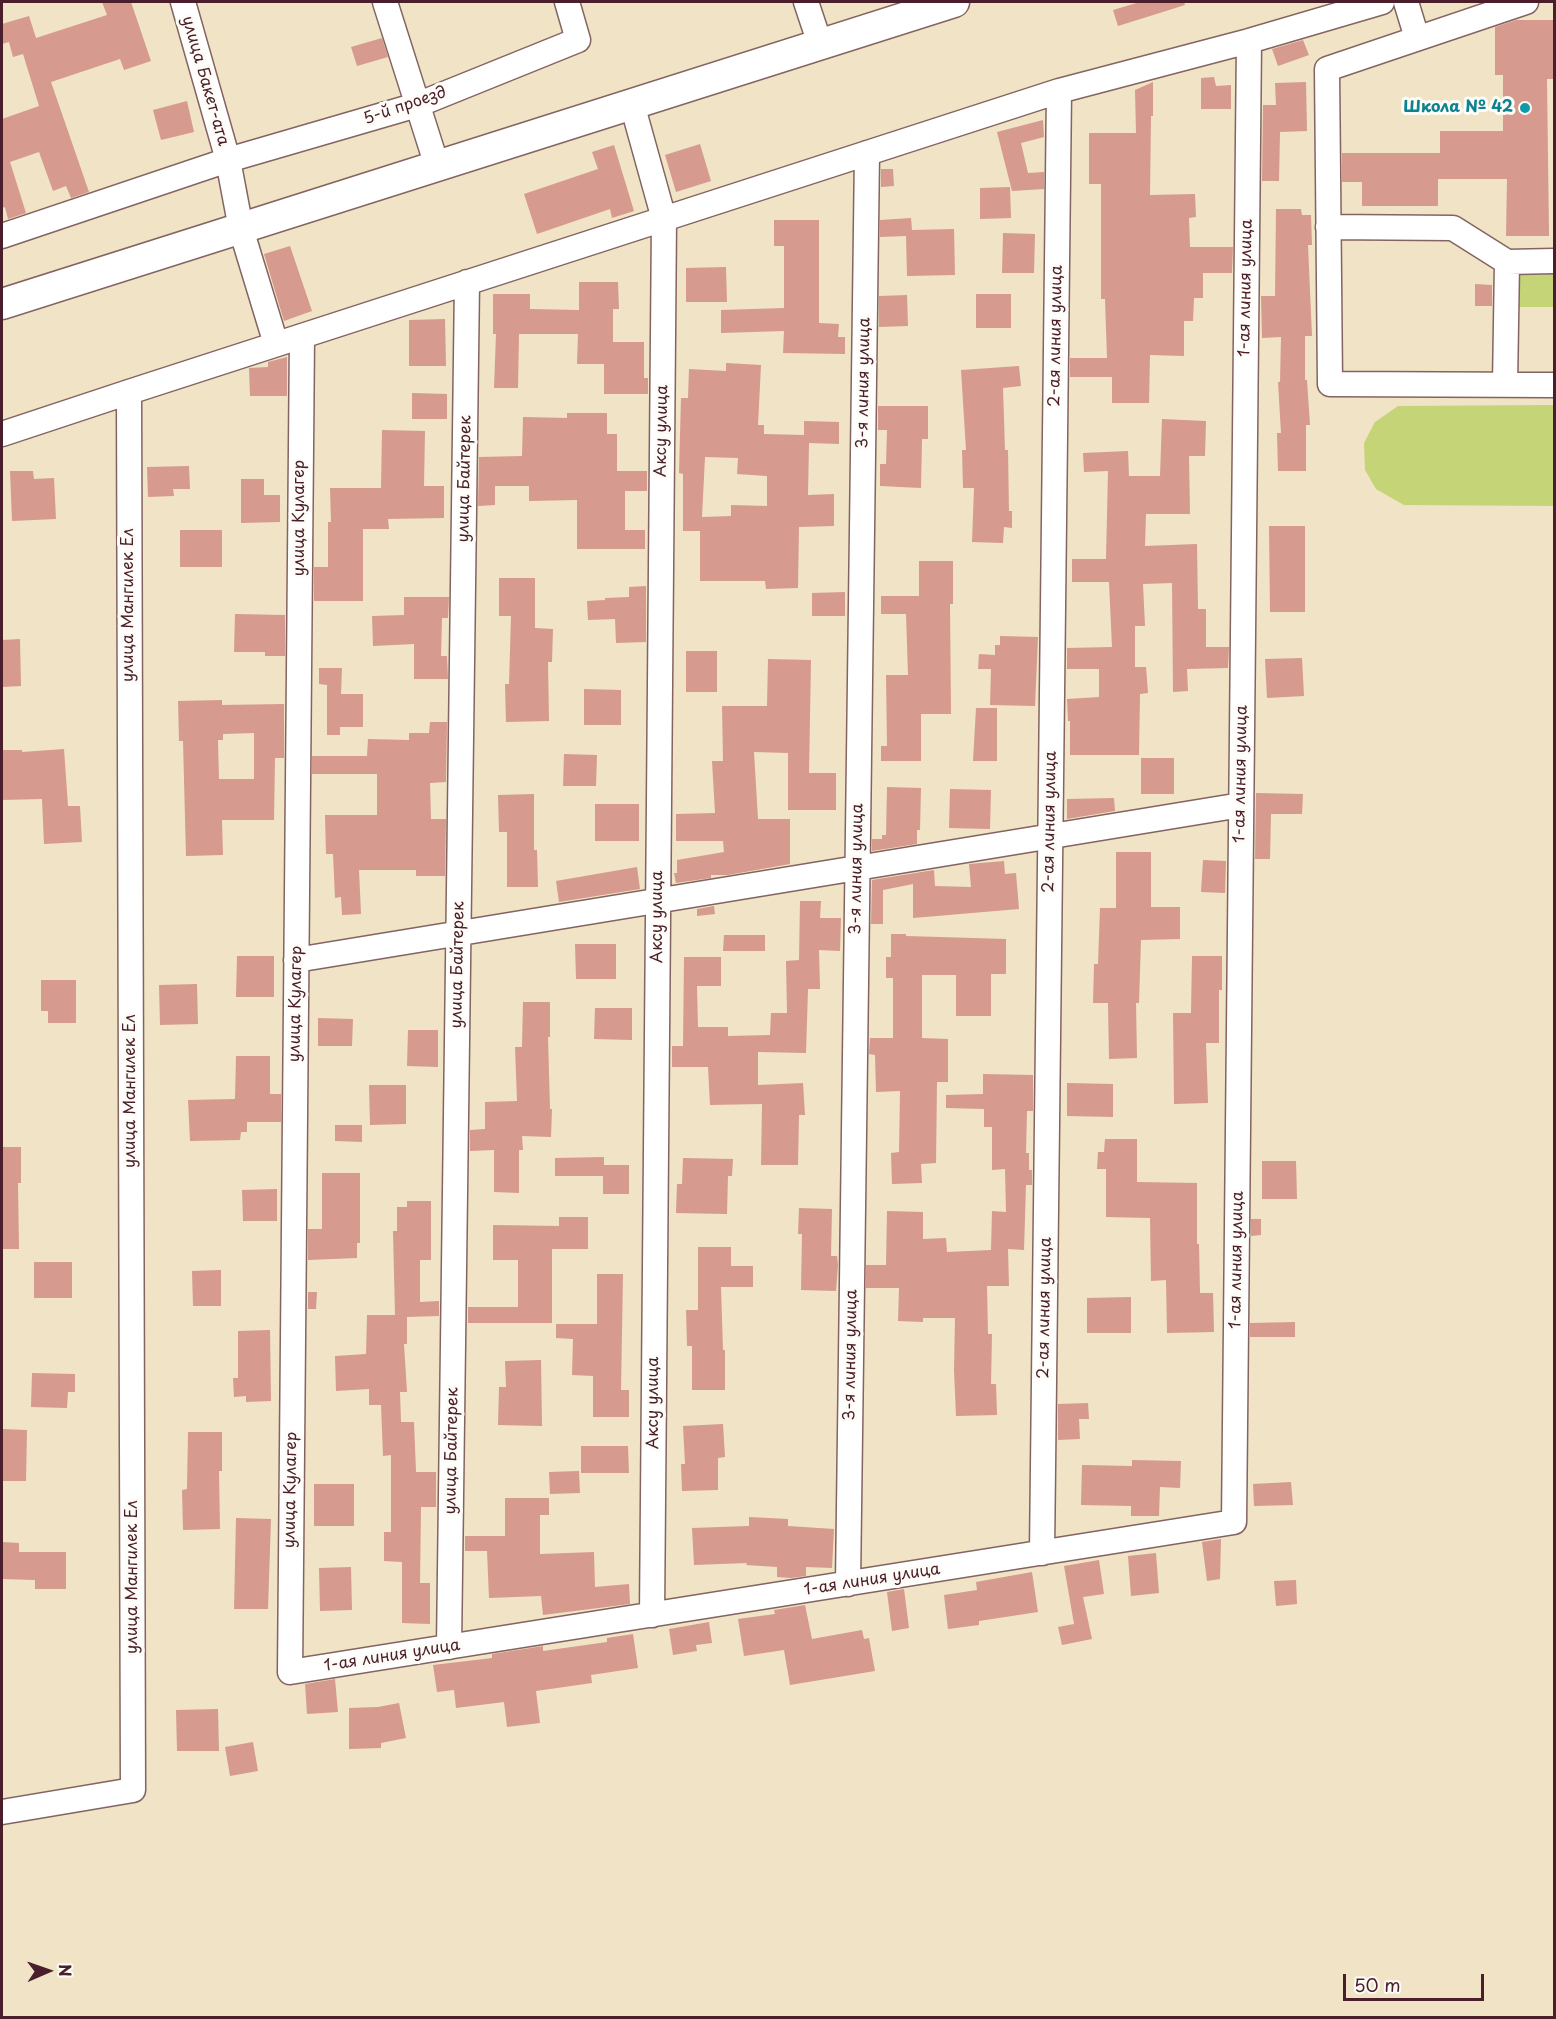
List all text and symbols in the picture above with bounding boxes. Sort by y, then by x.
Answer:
street label: улица Бакет-ата [177,14,233,148]
street label: 5-й проезд [361,83,449,129]
place label: Школа № 42 [1403,98,1513,118]
marker: Школа № 42 [1518,101,1532,115]
street label: 1-ая линия улица [1235,219,1257,357]
street label: 2-ая линия улица [1045,265,1067,407]
street label: 3-я линия улица [853,317,875,449]
street label: Аксу улица [652,385,672,477]
street label: улица Байтерек [454,415,476,543]
street label: улица Кулагер [290,460,310,576]
street label: улица Мангилек Ел [119,528,139,682]
street label: 1-ая линия улица [1230,705,1252,843]
street label: 2-ая линия улица [1039,751,1061,893]
street label: 3-я линия улица [846,803,868,935]
street label: Аксу улица [648,871,668,963]
street label: улица Байтерек [447,901,469,1029]
street label: улица Кулагер [285,946,307,1062]
street label: улица Мангилек Ел [121,1014,141,1168]
street label: 1-ая линия улица [1226,1191,1248,1329]
street label: 2-ая линия улица [1034,1237,1056,1379]
street label: 3-я линия улица [840,1289,862,1421]
street label: Аксу улица [644,1357,664,1449]
street label: улица Байтерек [441,1387,463,1515]
street label: улица Кулагер [280,1432,302,1548]
street label: улица Мангилек Ел [123,1500,143,1654]
street label: 1-ая линия улица [802,1560,942,1600]
street label: 1-ая линия улица [322,1636,462,1676]
north arrow [18,1941,78,2001]
scale bar [1346,1962,1487,2000]
text: N [54,1964,78,1977]
text: 50 m [1354,1971,1401,1998]

